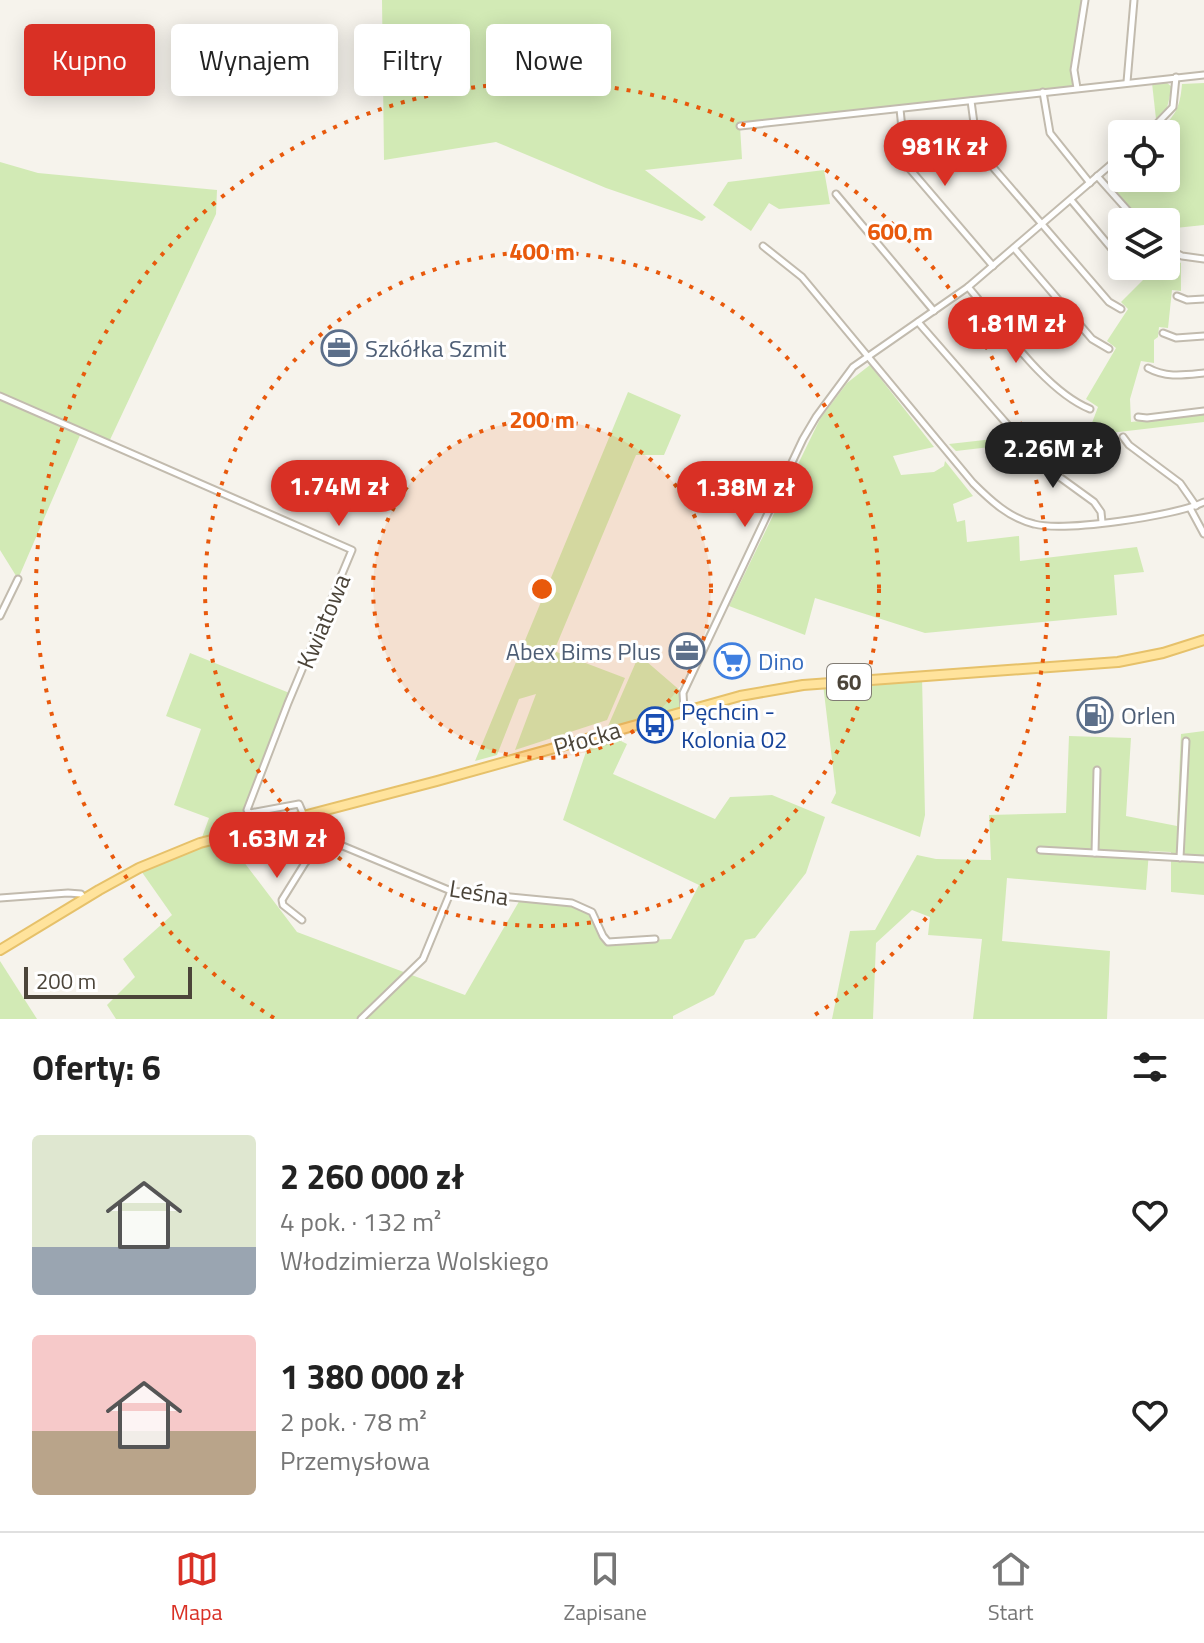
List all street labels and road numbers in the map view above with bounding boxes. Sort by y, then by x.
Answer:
street label: Kwiatowa [287,568,359,674]
road number: 60 [827,664,871,700]
street label: Płocka [549,711,625,765]
street label: Leśna [447,870,511,914]

